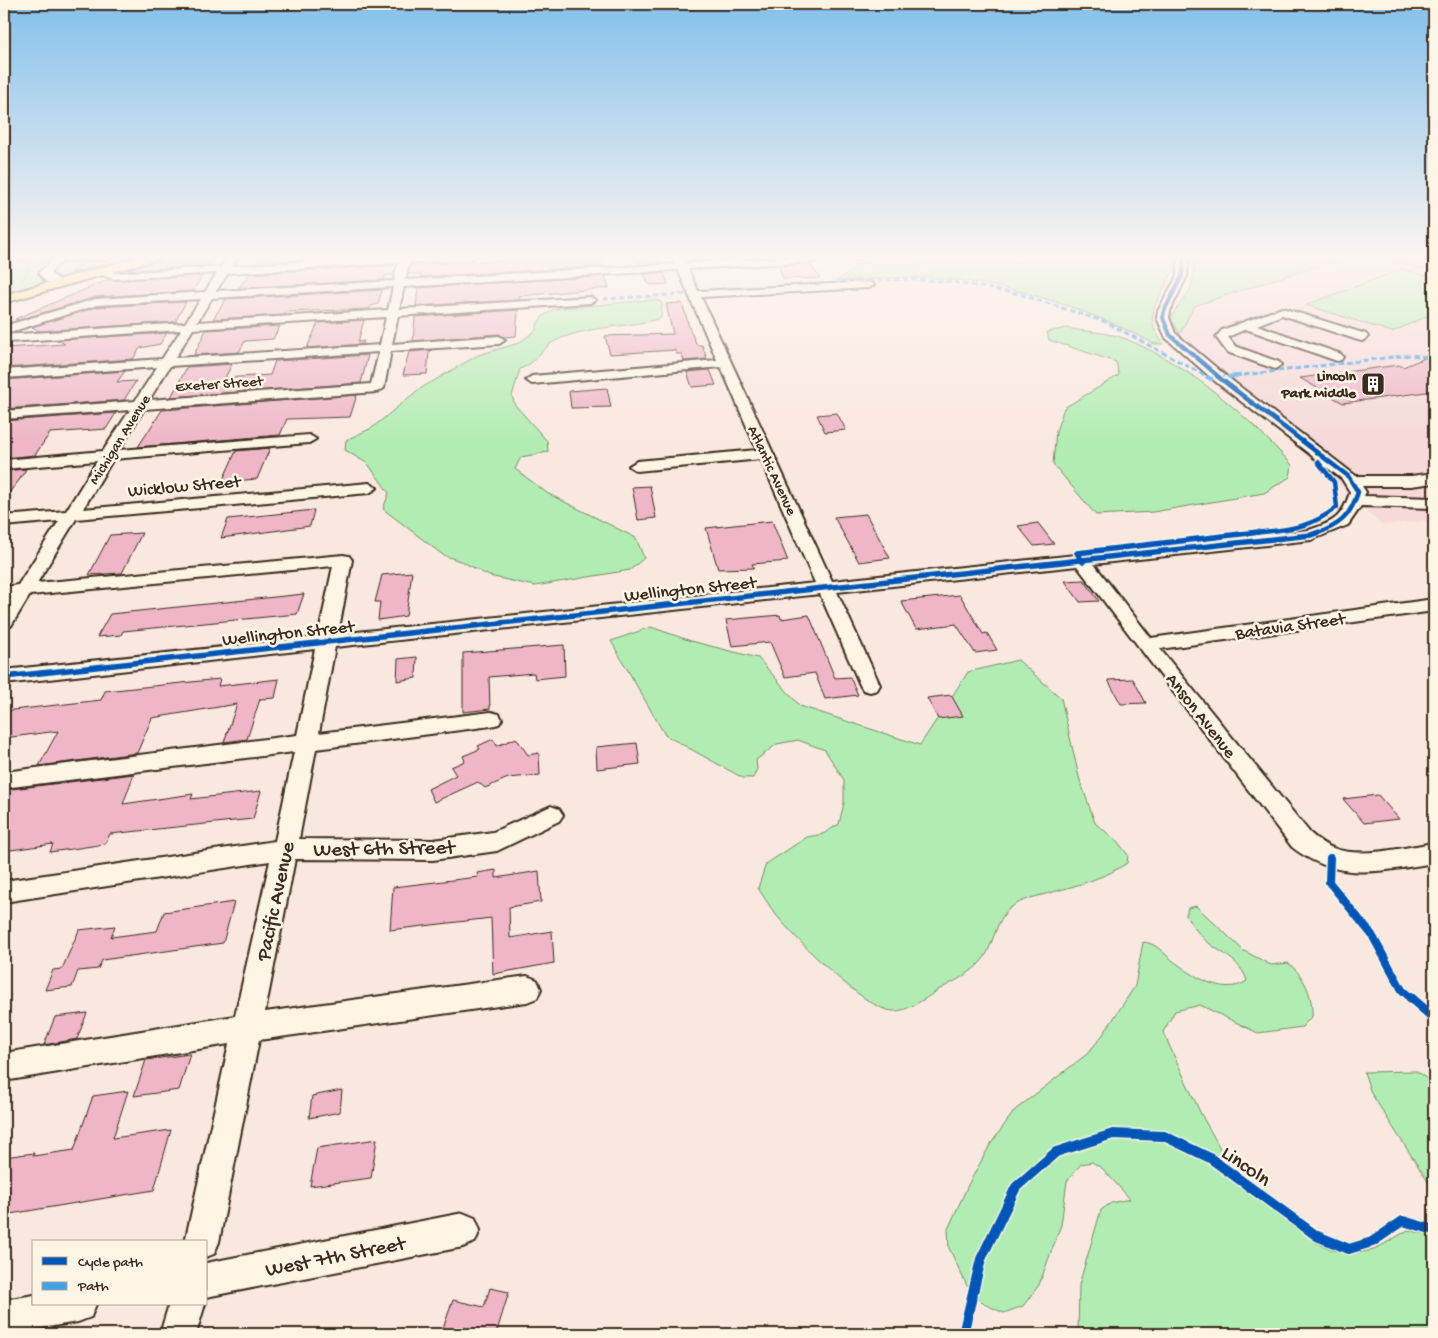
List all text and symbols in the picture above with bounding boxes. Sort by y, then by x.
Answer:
place label: Lincoln Park Middle [1281,368,1357,403]
building icon: Lincoln Park Middle [1360,371,1386,397]
street label: Exeter Street [175,373,265,397]
street label: Michigan Avenue [86,392,156,488]
street label: Atlantic Avenue [743,423,800,519]
street label: Wicklow Street [127,472,243,503]
street label: Wellington Street [623,573,759,608]
street label: Batavia Street [1233,609,1348,646]
street label: Wellington Street [221,617,357,652]
street label: Anson Avenue [1160,670,1240,764]
street label: West 6th Street [313,837,457,864]
street label: Pacific Avenue [252,839,302,965]
street label: Lincoln [1215,1142,1275,1194]
street label: West 7th Street [264,1232,410,1284]
legend [32,1240,208,1306]
text: Cycle path [78,1254,143,1272]
text: Path [77,1278,109,1296]

